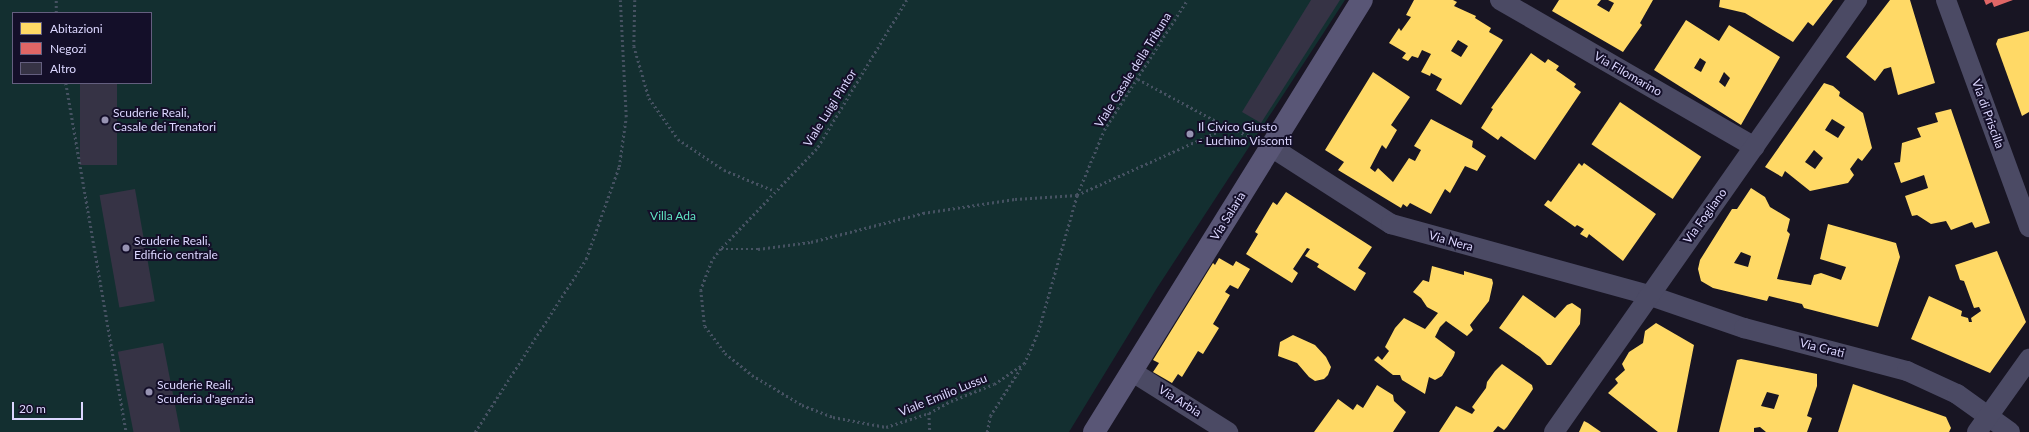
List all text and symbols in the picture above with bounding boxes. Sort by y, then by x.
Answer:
street label: Viale Casale della Tribuna [1092,10,1174,130]
legend [12,12,152,84]
text: Abitazioni [50,21,103,36]
text: Negozi [50,41,86,56]
street label: Via Filomarino [1592,49,1664,99]
text: Altro [50,61,76,76]
street label: Viale Luigi Pintor [800,66,860,150]
street label: Via di Priscilla [1969,77,2007,151]
place label: Scuderie Reali, Casale dei Trenatori [113,106,217,134]
marker: Scuderie Reali, Casale dei Trenatori [100,115,110,125]
place label: Il Civico Giusto - Luchino Visconti [1198,120,1293,148]
marker: Il Civico Giusto - Luchino Visconti [1185,129,1195,139]
street label: Via Fogliano [1680,186,1730,246]
street label: Via Salaria [1207,189,1249,243]
park label: Villa Ada [650,209,696,223]
street label: Via Nera [1427,228,1475,254]
place label: Scuderie Reali, Edificio centrale [134,234,218,262]
marker: Scuderie Reali, Edificio centrale [121,243,131,253]
street label: Via Crati [1798,336,1846,360]
street label: Viale Emilio Lussu [897,371,989,419]
place label: Scuderie Reali, Scuderia d'agenzia [157,378,254,406]
street label: Via Arbia [1156,382,1204,420]
marker: Scuderie Reali, Scuderia d'agenzia [144,387,154,397]
scale bar [14,394,85,420]
text: 20 m [19,401,46,416]

